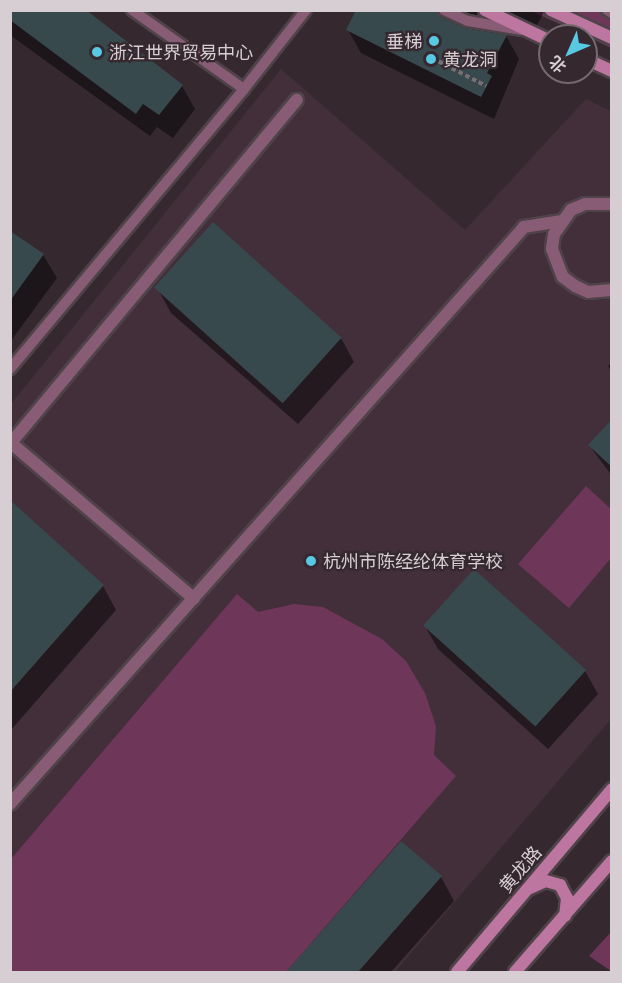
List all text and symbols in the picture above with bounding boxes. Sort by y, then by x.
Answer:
north arrow [538,24,598,84]
place label: 垂梯 [386,30,422,52]
marker: 垂梯 [427,34,441,48]
place label: 浙江世界贸易中心 [109,41,253,63]
marker: 浙江世界贸易中心 [90,45,104,59]
place label: 黄龙洞 [443,48,497,70]
text: 北 [543,51,571,79]
marker: 黄龙洞 [424,52,438,66]
place label: 杭州市陈经纶体育学校 [323,550,503,572]
marker: 杭州市陈经纶体育学校 [304,554,318,568]
street label: 黄龙路 [494,841,546,897]

